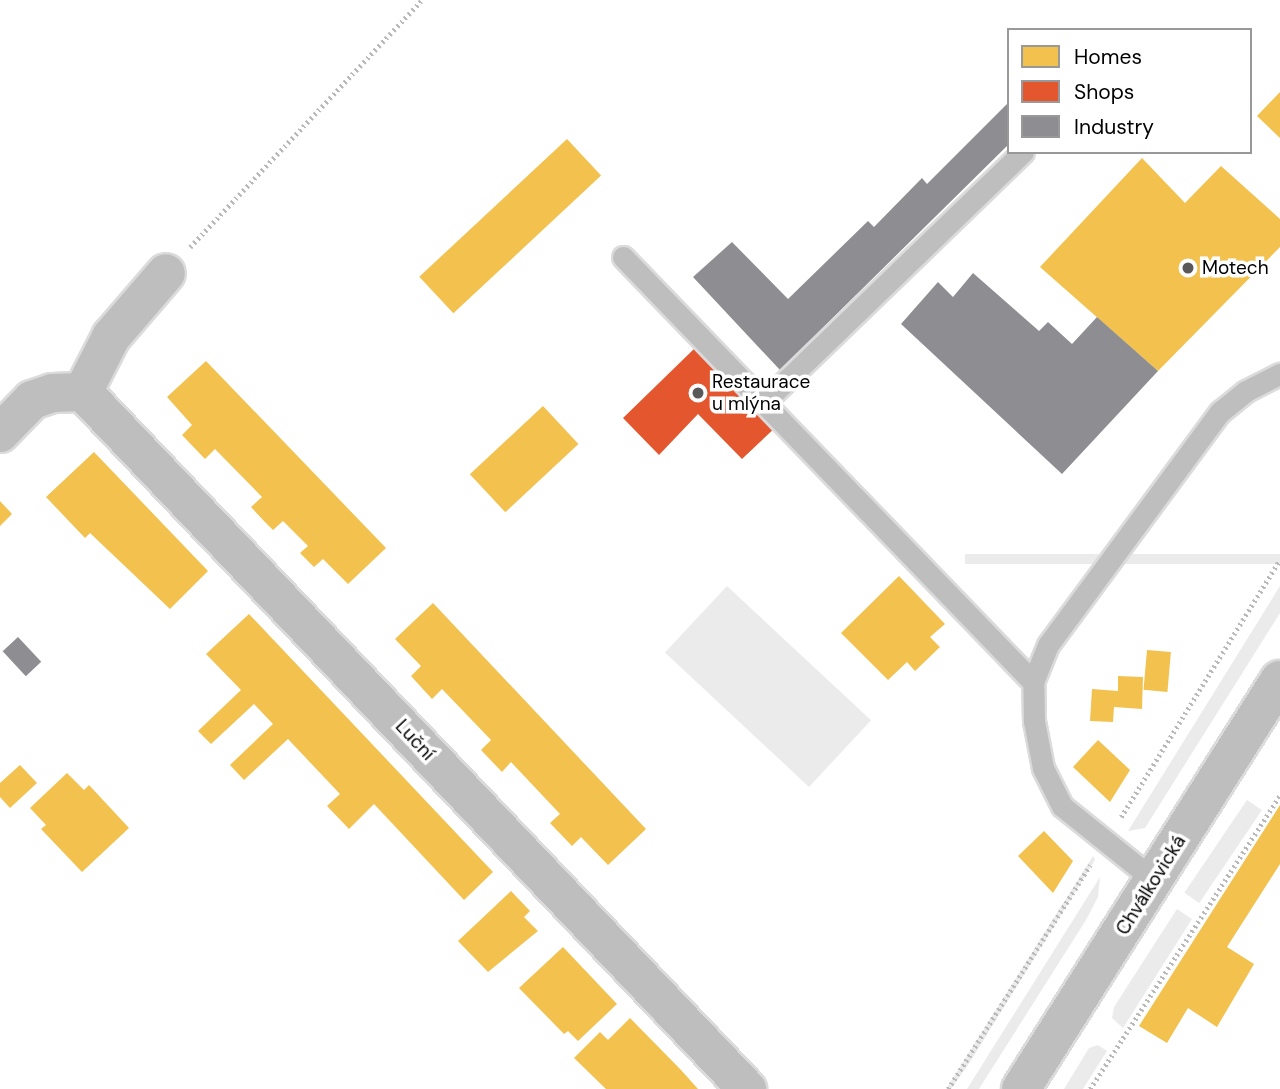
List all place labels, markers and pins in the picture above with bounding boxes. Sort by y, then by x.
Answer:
place label: Motech [1202,257,1269,279]
marker: Motech [1180,260,1196,276]
place label: Restaurace u mlýna [712,371,810,415]
marker: Restaurace u mlýna [690,385,706,401]

